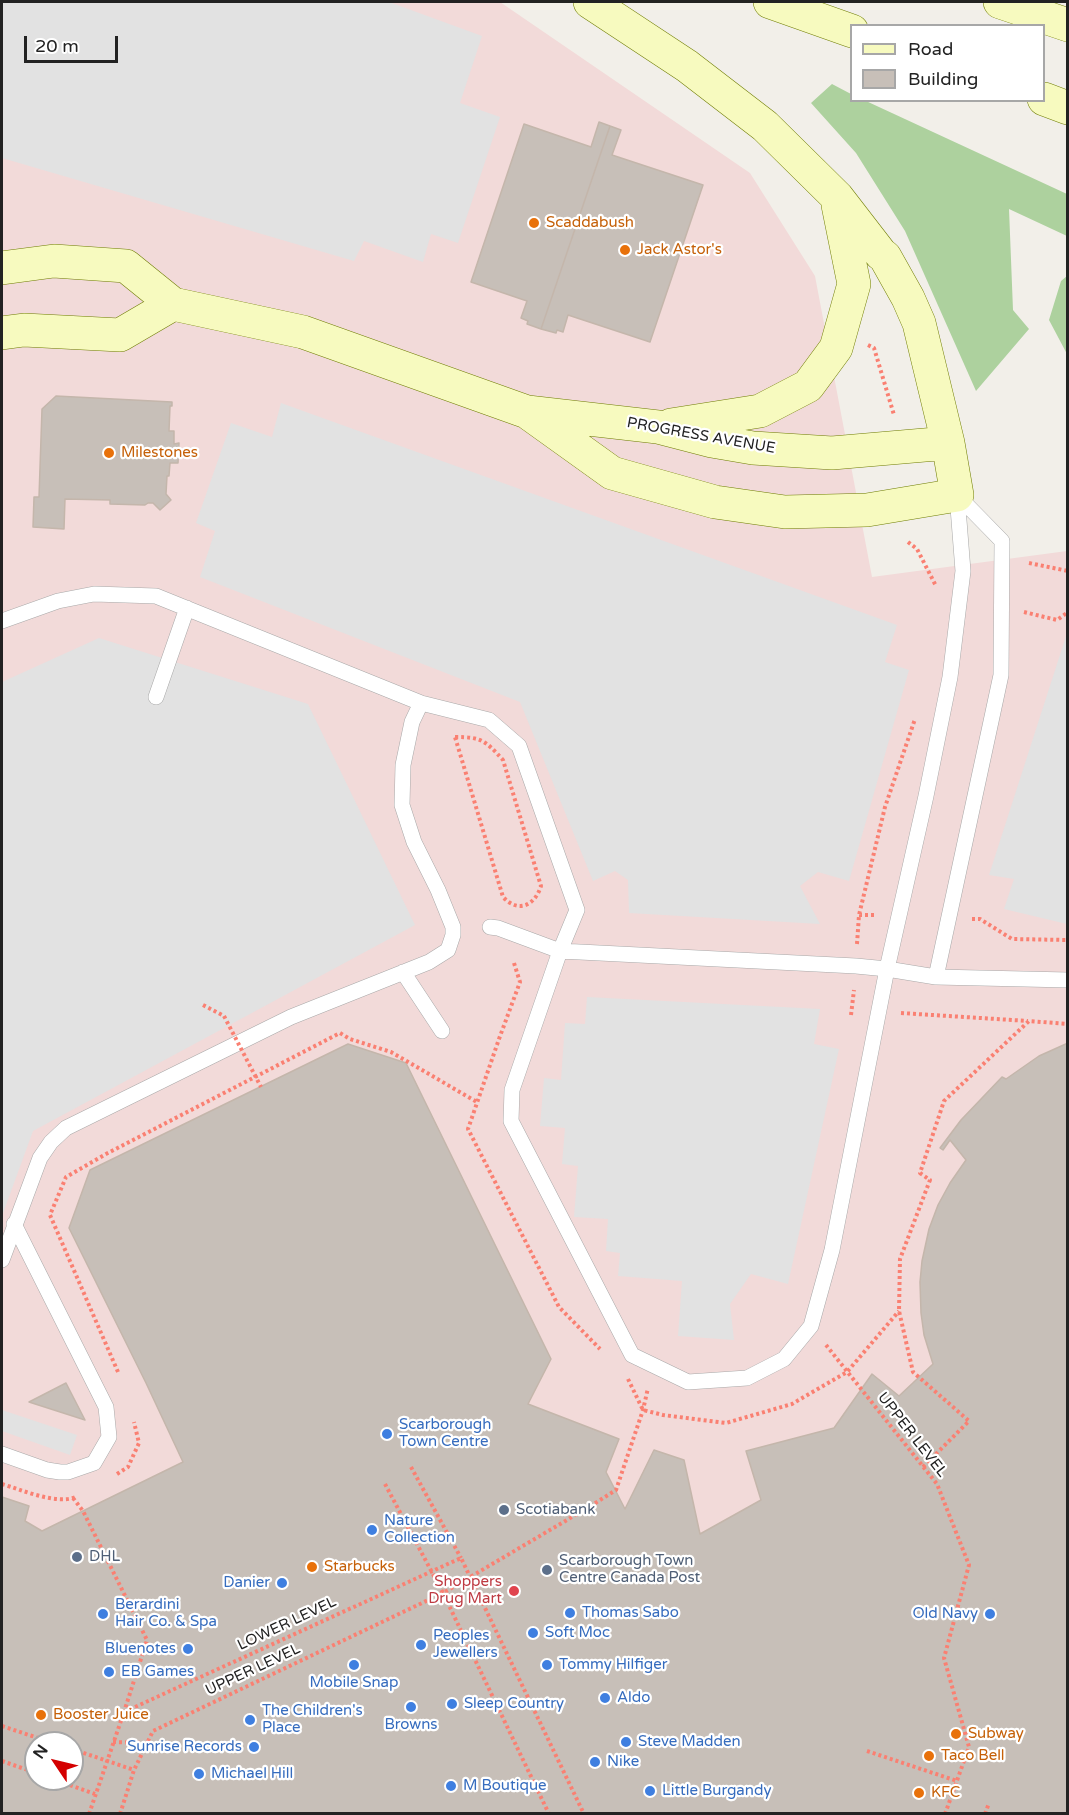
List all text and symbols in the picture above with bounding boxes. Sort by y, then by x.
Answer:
scale bar [27,24,122,62]
legend [850,24,1045,102]
text: 20 m [35,35,79,57]
text: Road [908,38,953,60]
text: Building [908,68,978,90]
place label: Scaddabush [546,214,634,232]
marker: Scaddabush [527,216,541,230]
place label: Jack Astor's [637,241,722,259]
marker: Jack Astor's [618,243,632,257]
street label: PROGRESS AVENUE [625,414,777,458]
place label: Milestones [121,444,198,462]
marker: Milestones [102,446,116,460]
street label: UPPER LEVEL [873,1389,951,1481]
place label: Scarborough Town Centre [399,1416,491,1451]
marker: Scarborough Town Centre [380,1427,394,1441]
place label: Scotiabank [516,1501,595,1519]
marker: Scotiabank [497,1503,511,1517]
place label: Nature Collection [384,1512,455,1547]
marker: Nature Collection [365,1523,379,1537]
place label: DHL [89,1548,120,1566]
marker: DHL [70,1550,84,1564]
place label: Scarborough Town Centre Canada Post [559,1552,700,1587]
place label: Starbucks [324,1558,395,1576]
marker: Starbucks [305,1560,319,1574]
marker: Scarborough Town Centre Canada Post [540,1563,554,1577]
place label: Shoppers Drug Mart [428,1573,502,1608]
place label: Danier [223,1574,270,1592]
marker: Danier [275,1576,289,1590]
marker: Shoppers Drug Mart [507,1584,521,1598]
street label: LOWER LEVEL [235,1593,339,1655]
place label: Berardini Hair Co. & Spa [115,1596,217,1631]
place label: Thomas Sabo [582,1604,679,1622]
place label: Old Navy [913,1605,978,1623]
marker: Thomas Sabo [563,1606,577,1620]
marker: Berardini Hair Co. & Spa [96,1607,110,1621]
marker: Old Navy [983,1607,997,1621]
place label: Soft Moc [545,1624,610,1642]
marker: Soft Moc [526,1626,540,1640]
place label: Peoples Jewellers [433,1627,498,1662]
marker: Peoples Jewellers [414,1638,428,1652]
place label: Bluenotes [105,1640,176,1658]
street label: UPPER LEVEL [203,1640,303,1700]
marker: Bluenotes [181,1642,195,1656]
place label: Tommy Hilfiger [559,1656,668,1674]
marker: Mobile Snap [347,1658,361,1672]
marker: Tommy Hilfiger [540,1658,554,1672]
place label: EB Games [121,1663,194,1681]
marker: EB Games [102,1665,116,1679]
place label: Mobile Snap [310,1674,398,1692]
place label: Aldo [617,1689,650,1707]
marker: Aldo [598,1691,612,1705]
place label: Sleep Country [464,1695,564,1713]
marker: Sleep Country [445,1697,459,1711]
marker: Browns [404,1700,418,1714]
place label: The Children's Place [262,1702,363,1737]
place label: Booster Juice [53,1706,149,1724]
marker: Booster Juice [34,1708,48,1722]
marker: The Children's Place [243,1713,257,1727]
place label: Browns [384,1716,438,1734]
place label: Subway [968,1725,1024,1743]
marker: Subway [949,1727,963,1741]
north arrow [24,1731,84,1791]
place label: Steve Madden [638,1733,741,1751]
marker: Steve Madden [619,1735,633,1749]
place label: Sunrise Records [127,1738,242,1756]
marker: Sunrise Records [247,1740,261,1754]
text: N [29,1741,53,1763]
place label: Taco Bell [941,1747,1005,1765]
marker: Taco Bell [922,1749,936,1763]
place label: Nike [607,1753,639,1771]
marker: Nike [588,1755,602,1769]
place label: Michael Hill [211,1765,293,1783]
marker: Michael Hill [192,1767,206,1781]
place label: M Boutique [463,1777,547,1795]
marker: M Boutique [444,1779,458,1793]
place label: Little Burgandy [662,1782,771,1800]
marker: Little Burgandy [643,1784,657,1798]
place label: KFC [931,1784,960,1802]
marker: KFC [912,1786,926,1800]

